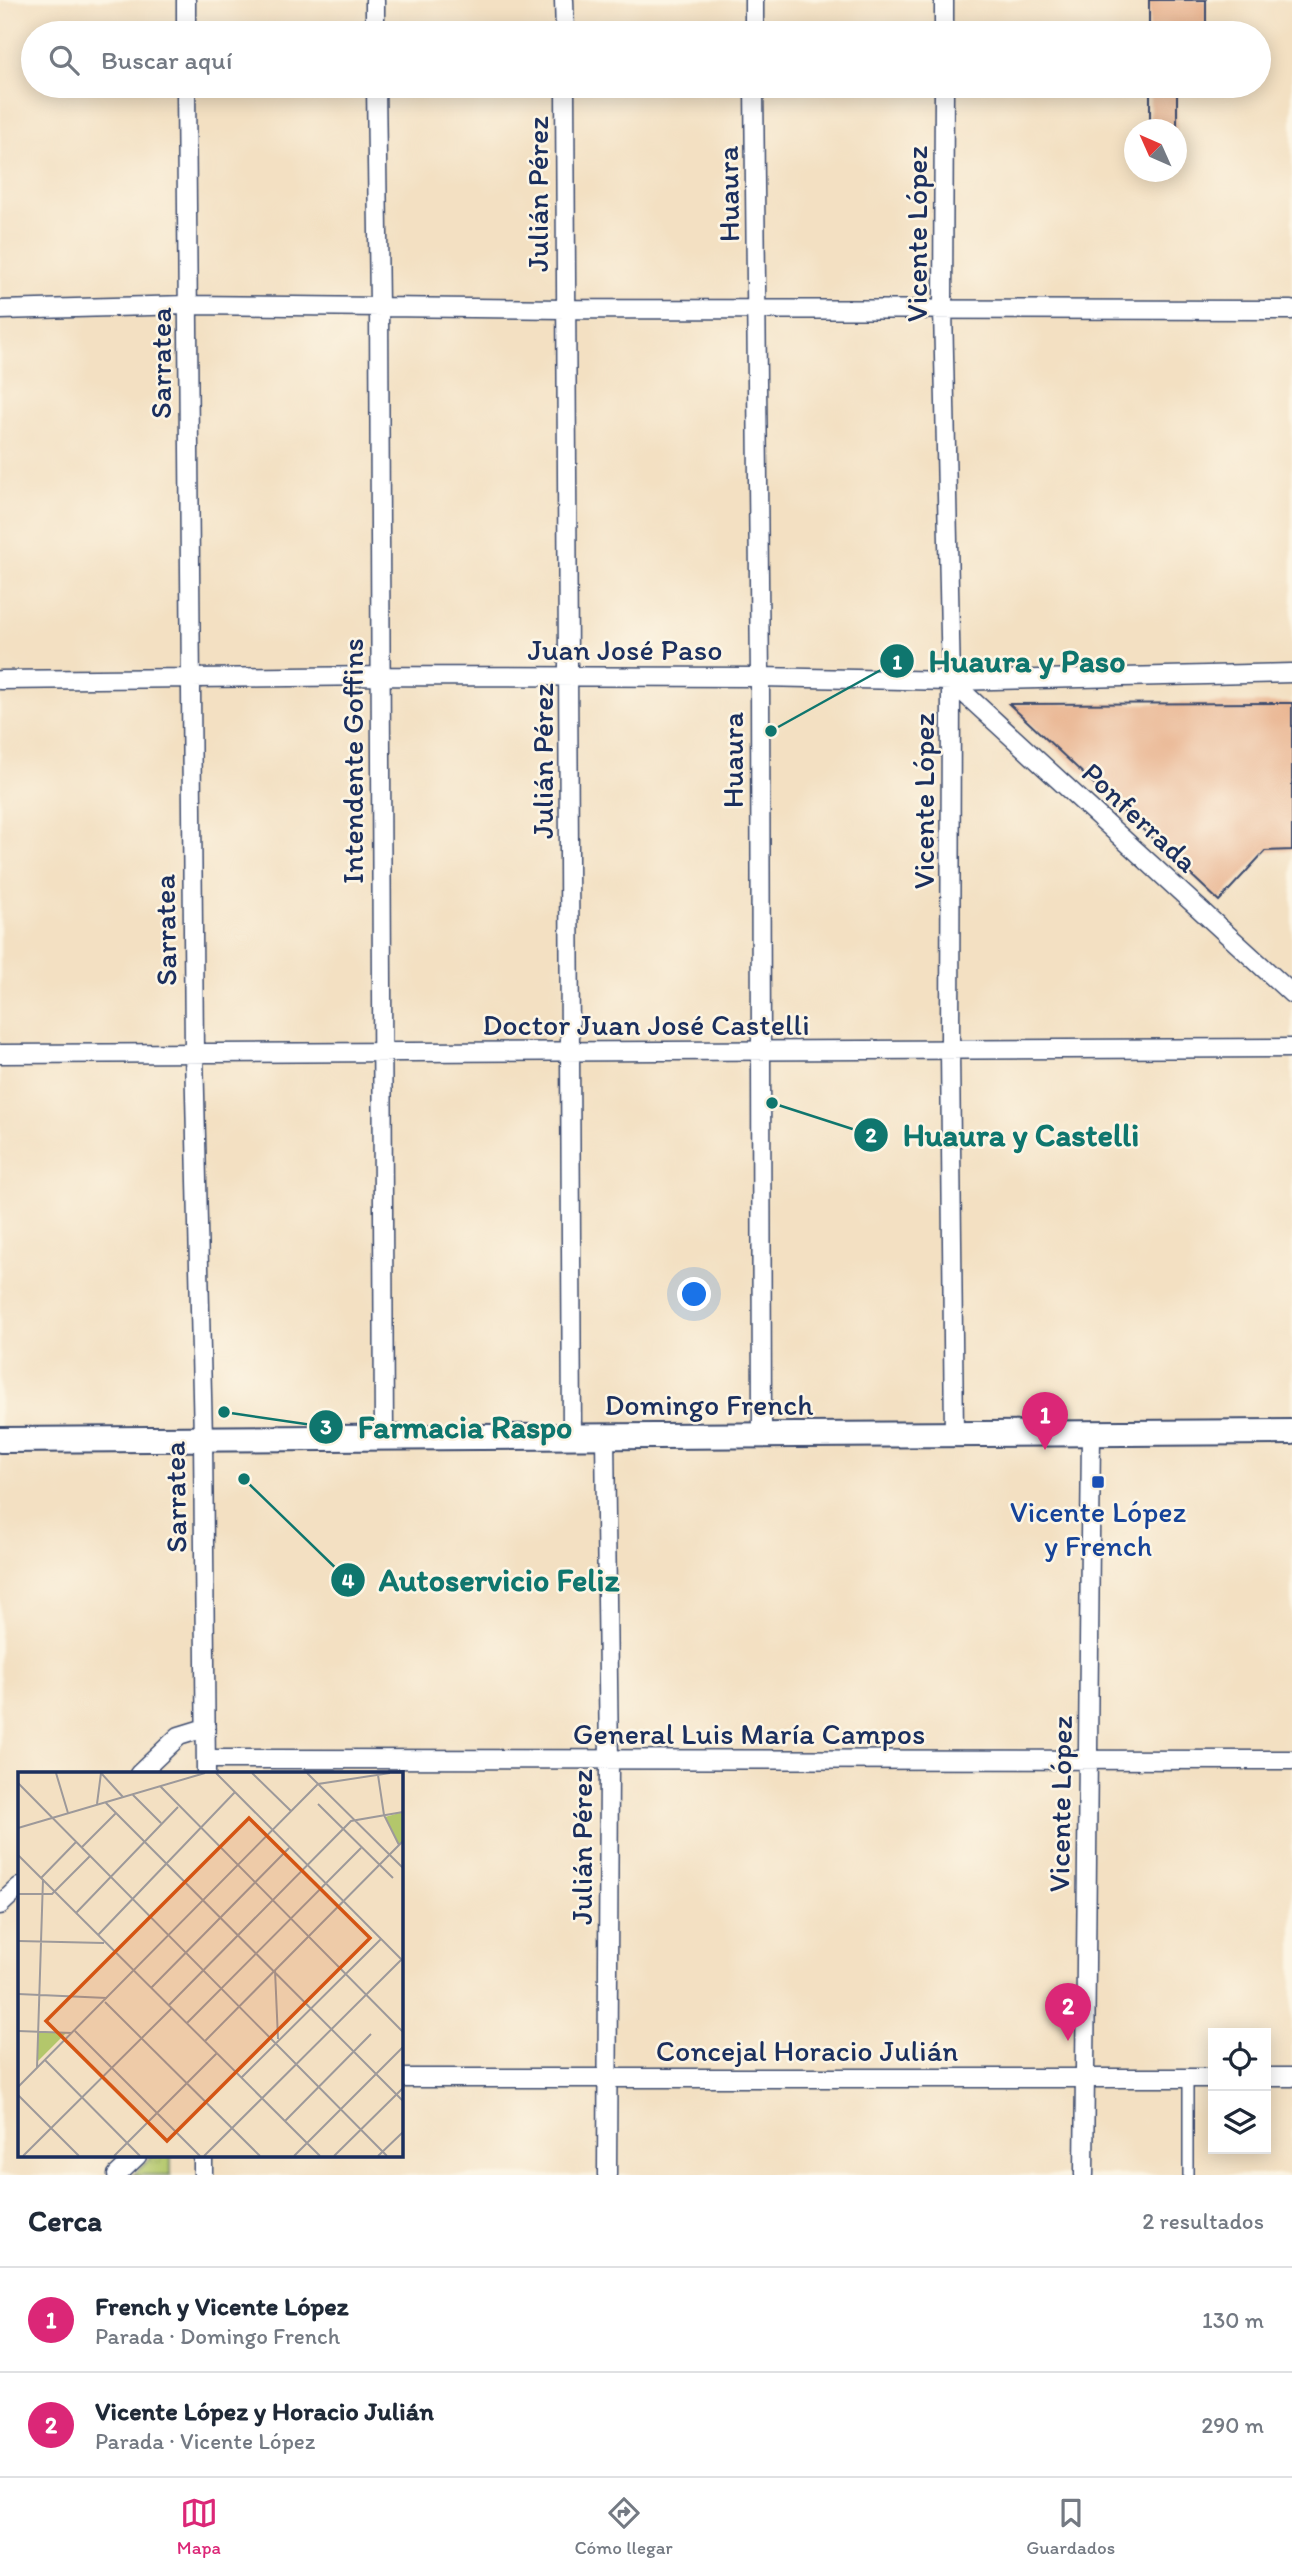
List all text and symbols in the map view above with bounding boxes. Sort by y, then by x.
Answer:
search box [21,21,1271,98]
icon: search [45,41,83,79]
text: Buscar aquí [101,44,232,76]
street label: Julián Pérez [519,116,556,272]
north arrow [1124,119,1187,182]
street label: Huaura [709,145,747,242]
street label: Vicente López [898,145,935,322]
street label: Sarratea [142,307,179,419]
street label: Juan José Paso [528,631,722,668]
callout: Huaura y Paso [880,635,1139,688]
street label: Intendente Goffins [334,638,371,884]
text: Huaura y Paso [929,642,1125,680]
text: 1 [892,649,902,674]
street label: Julián Pérez [524,683,561,839]
street label: Huaura [714,711,751,808]
street label: Vicente López [905,712,942,889]
street label: Ponferrada [1074,754,1206,880]
street label: Sarratea [146,873,184,986]
street label: Doctor Juan José Castelli [482,1006,810,1043]
callout: Huaura y Castelli [853,1109,1153,1162]
text: Huaura y Castelli [903,1116,1139,1154]
text: 2 [865,1122,877,1147]
your location [677,1277,711,1311]
street label: Domingo French [604,1386,814,1423]
pin: 1 [1022,1392,1068,1450]
callout: Farmacia Raspo [308,1400,587,1453]
text: Farmacia Raspo [358,1408,572,1446]
text: 3 [320,1414,332,1439]
street label: Sarratea [156,1440,194,1553]
marker: Vicente López y French [1090,1474,1106,1490]
place label: Vicente López y French [1010,1493,1187,1564]
callout: Autoservicio Feliz [330,1554,633,1607]
text: Autoservicio Feliz [378,1561,619,1599]
text: 4 [342,1568,355,1593]
street label: General Luis María Campos [573,1715,925,1752]
street label: Vicente López [1040,1715,1080,1893]
street label: Julián Pérez [563,1769,600,1925]
inset map [18,1772,402,2158]
pin: 2 [1045,1983,1091,2041]
map controls [1208,2028,1271,2154]
button: locate [1208,2028,1271,2091]
street label: Concejal Horacio Julián [656,2032,958,2069]
button: layers [1208,2091,1271,2154]
text: Cerca [28,2202,102,2239]
text: 2 resultados [1142,2207,1264,2235]
text: French y Vicente López [95,2290,349,2322]
text: 1 [46,2306,56,2334]
text: 130 m [1202,2306,1264,2334]
text: Parada · Domingo French [95,2322,340,2350]
text: Vicente López y Horacio Julián [95,2395,434,2427]
text: 2 [45,2411,57,2439]
text: 290 m [1201,2411,1264,2439]
text: Parada · Vicente López [95,2427,315,2455]
tab: Mapa [177,2494,221,2559]
tab: Cómo llegar [574,2494,673,2559]
tab: Guardados [1026,2494,1115,2559]

